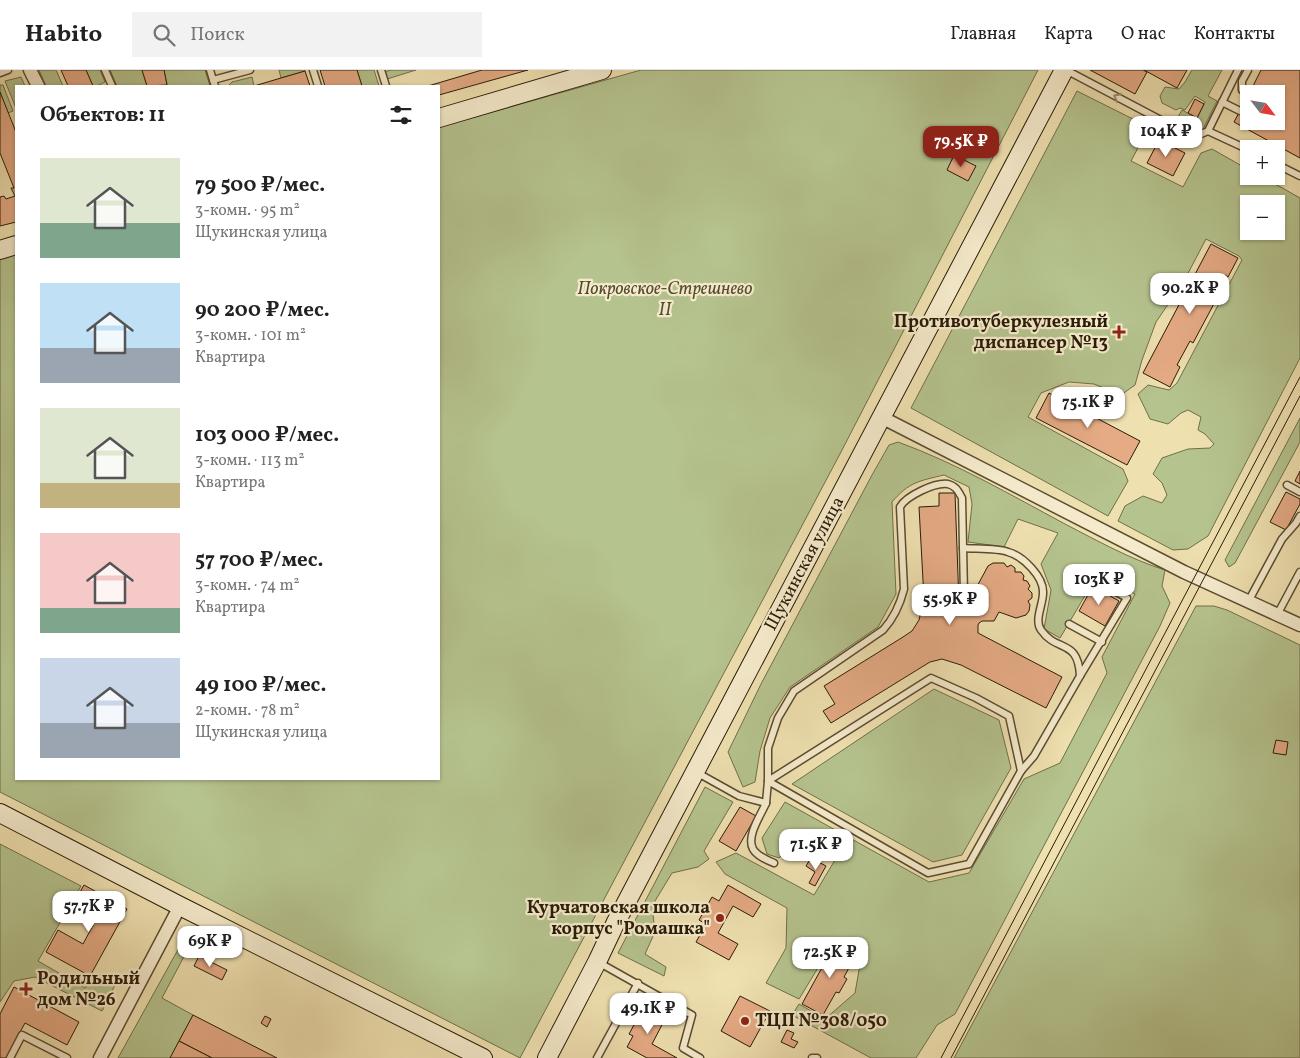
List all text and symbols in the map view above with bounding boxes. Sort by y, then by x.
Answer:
search box [132,12,482,57]
text: Habito [25,18,102,52]
icon: search [150,21,178,49]
text: Поиск [190,22,245,48]
text: Главная [950,22,1016,47]
text: Карта [1044,22,1093,47]
text: О нас [1121,22,1166,47]
text: Контакты [1194,22,1275,47]
north arrow [1240,85,1285,130]
map controls [1240,85,1285,240]
one-way arrow [1114,93,1123,103]
text: Объектов: 11 [40,101,166,130]
icon: filters [387,101,415,129]
pin: 104K ₽ [1125,116,1207,158]
text: 104K ₽ [1140,121,1192,143]
pin: 79.5K ₽ [915,126,1007,168]
text: 79.5K ₽ [934,131,988,153]
button: + [1240,140,1285,185]
text: 79 500 ₽/мес. [195,171,325,200]
icon: home [80,178,140,238]
button: − [1240,195,1285,240]
text: 3-комн. · 95 m² [195,200,300,222]
text: Щукинская улица [195,222,327,244]
pin: 90.2K ₽ [1144,272,1236,315]
park label: Покровское-Стрешнево II [578,277,752,323]
text: 90.2K ₽ [1161,278,1219,300]
text: 90 200 ₽/мес. [195,296,330,325]
icon: home [80,303,140,363]
place label: Противотуберкулезный диспансер №13 [894,310,1108,356]
text: 3-комн. · 101 m² [195,325,306,347]
marker: Противотуберкулезный диспансер №13 [1112,325,1126,339]
text: Квартира [195,347,265,369]
pin: 75.1K ₽ [1042,386,1134,429]
text: 75.1K ₽ [1062,392,1114,414]
text: 103 000 ₽/мес. [195,421,339,450]
icon: home [80,428,140,488]
text: 3-комн. · 113 m² [195,450,304,472]
text: Квартира [195,472,265,494]
street label: Щукинская улица [759,492,851,636]
text: 57 700 ₽/мес. [195,546,324,575]
icon: home [80,553,140,613]
pin: 103K ₽ [1058,564,1140,606]
text: 103K ₽ [1074,569,1124,591]
text: 3-комн. · 74 m² [195,575,299,597]
pin: 55.9K ₽ [904,584,996,626]
text: 55.9K ₽ [923,589,977,611]
text: Квартира [195,597,265,619]
text: 49 100 ₽/мес. [195,671,326,700]
icon: home [80,678,140,738]
text: 2-комн. · 78 m² [195,700,300,722]
text: Щукинская улица [195,722,327,744]
pin: 71.5K ₽ [770,828,862,871]
text: 71.5K ₽ [790,834,842,856]
pin: 57.7K ₽ [43,890,135,933]
text: 57.7K ₽ [63,896,115,918]
place label: Курчатовская школа корпус "Ромашка" [527,896,710,942]
marker: Курчатовская школа корпус "Ромашка" [714,912,726,924]
pin: 69K ₽ [175,926,245,968]
text: 69K ₽ [188,931,232,953]
pin: 72.5K ₽ [784,936,876,979]
text: 72.5K ₽ [803,942,857,964]
place label: Родильный дом №26 [37,967,140,1013]
marker: Родильный дом №26 [19,982,33,996]
pin: 49.1K ₽ [602,992,694,1035]
text: 49.1K ₽ [621,998,675,1020]
place label: ТЦП №308/050 [755,1009,887,1034]
marker: ТЦП №308/050 [739,1015,751,1027]

